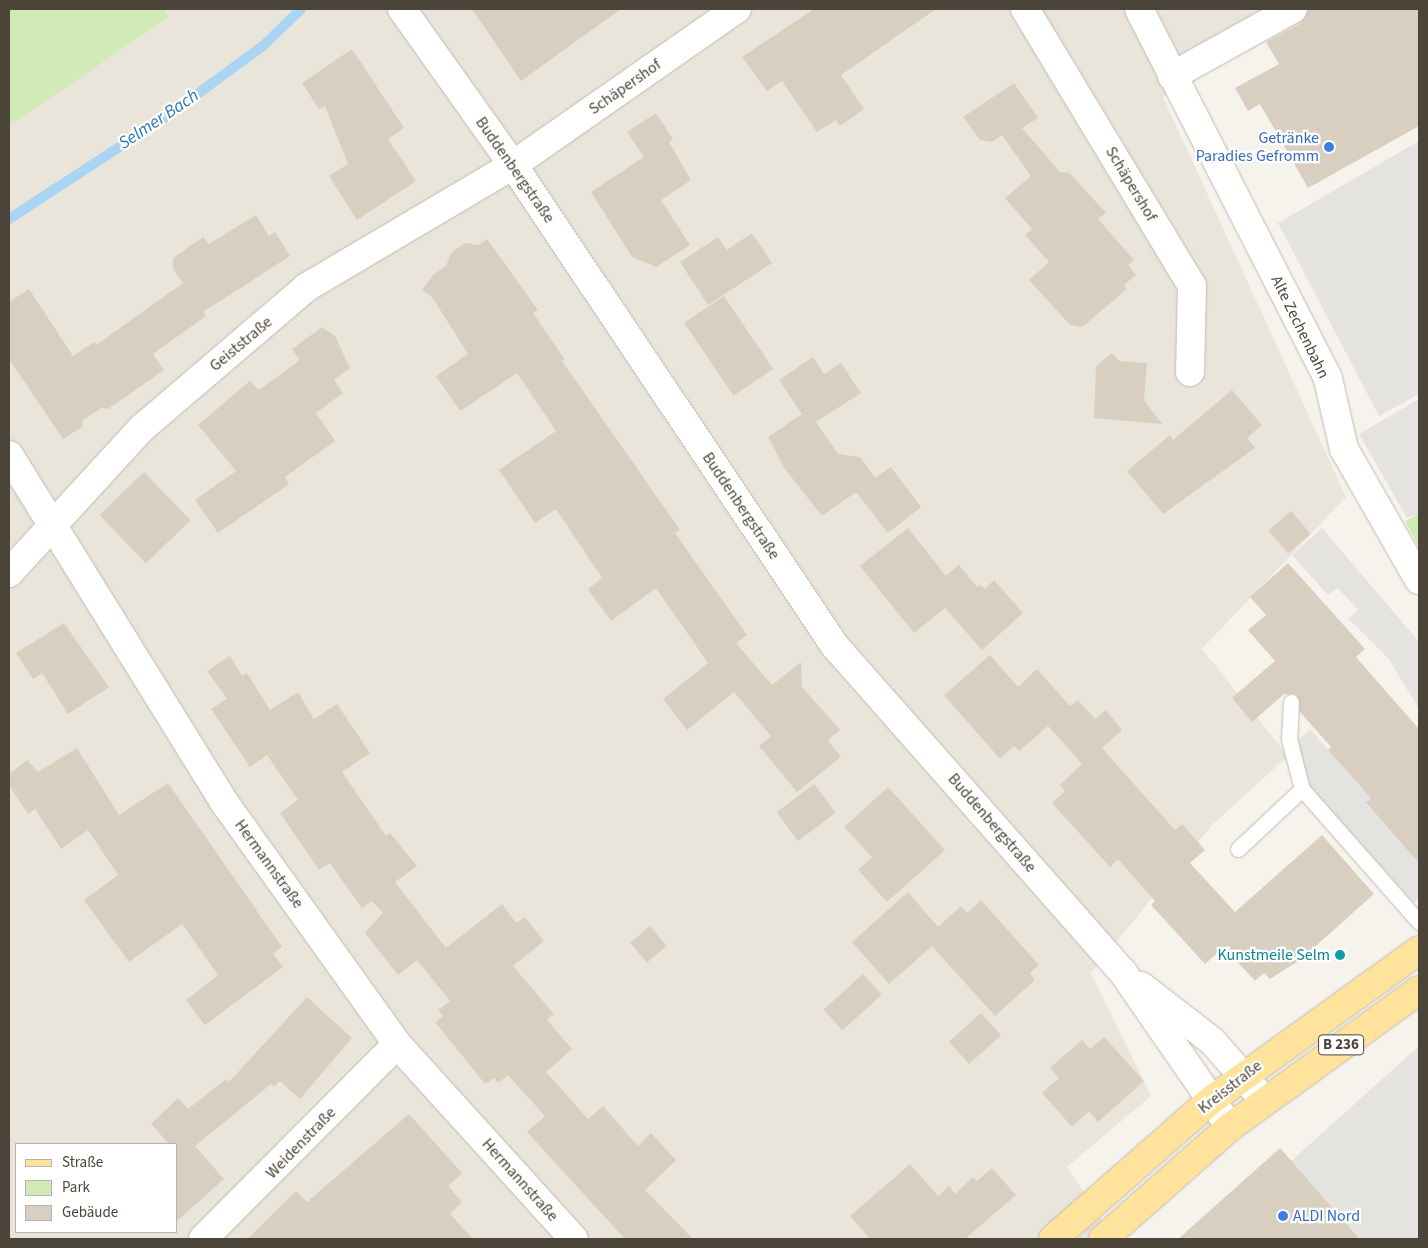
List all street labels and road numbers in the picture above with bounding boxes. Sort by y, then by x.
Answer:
street label: Schäpershof [585,55,665,119]
street label: Buddenbergstraße [471,113,559,227]
street label: Schäpershof [1101,143,1161,225]
street label: Alte Zechenbahn [1267,272,1333,382]
street label: Geiststraße [206,312,276,376]
street label: Buddenbergstraße [698,449,784,563]
street label: Buddenbergstraße [944,770,1040,876]
street label: Hermannstraße [230,816,308,912]
road number: B 236 [1317,1032,1365,1058]
street label: Kreisstraße [1194,1056,1266,1118]
street label: Weidenstraße [262,1103,340,1183]
street label: Hermannstraße [478,1135,562,1225]

